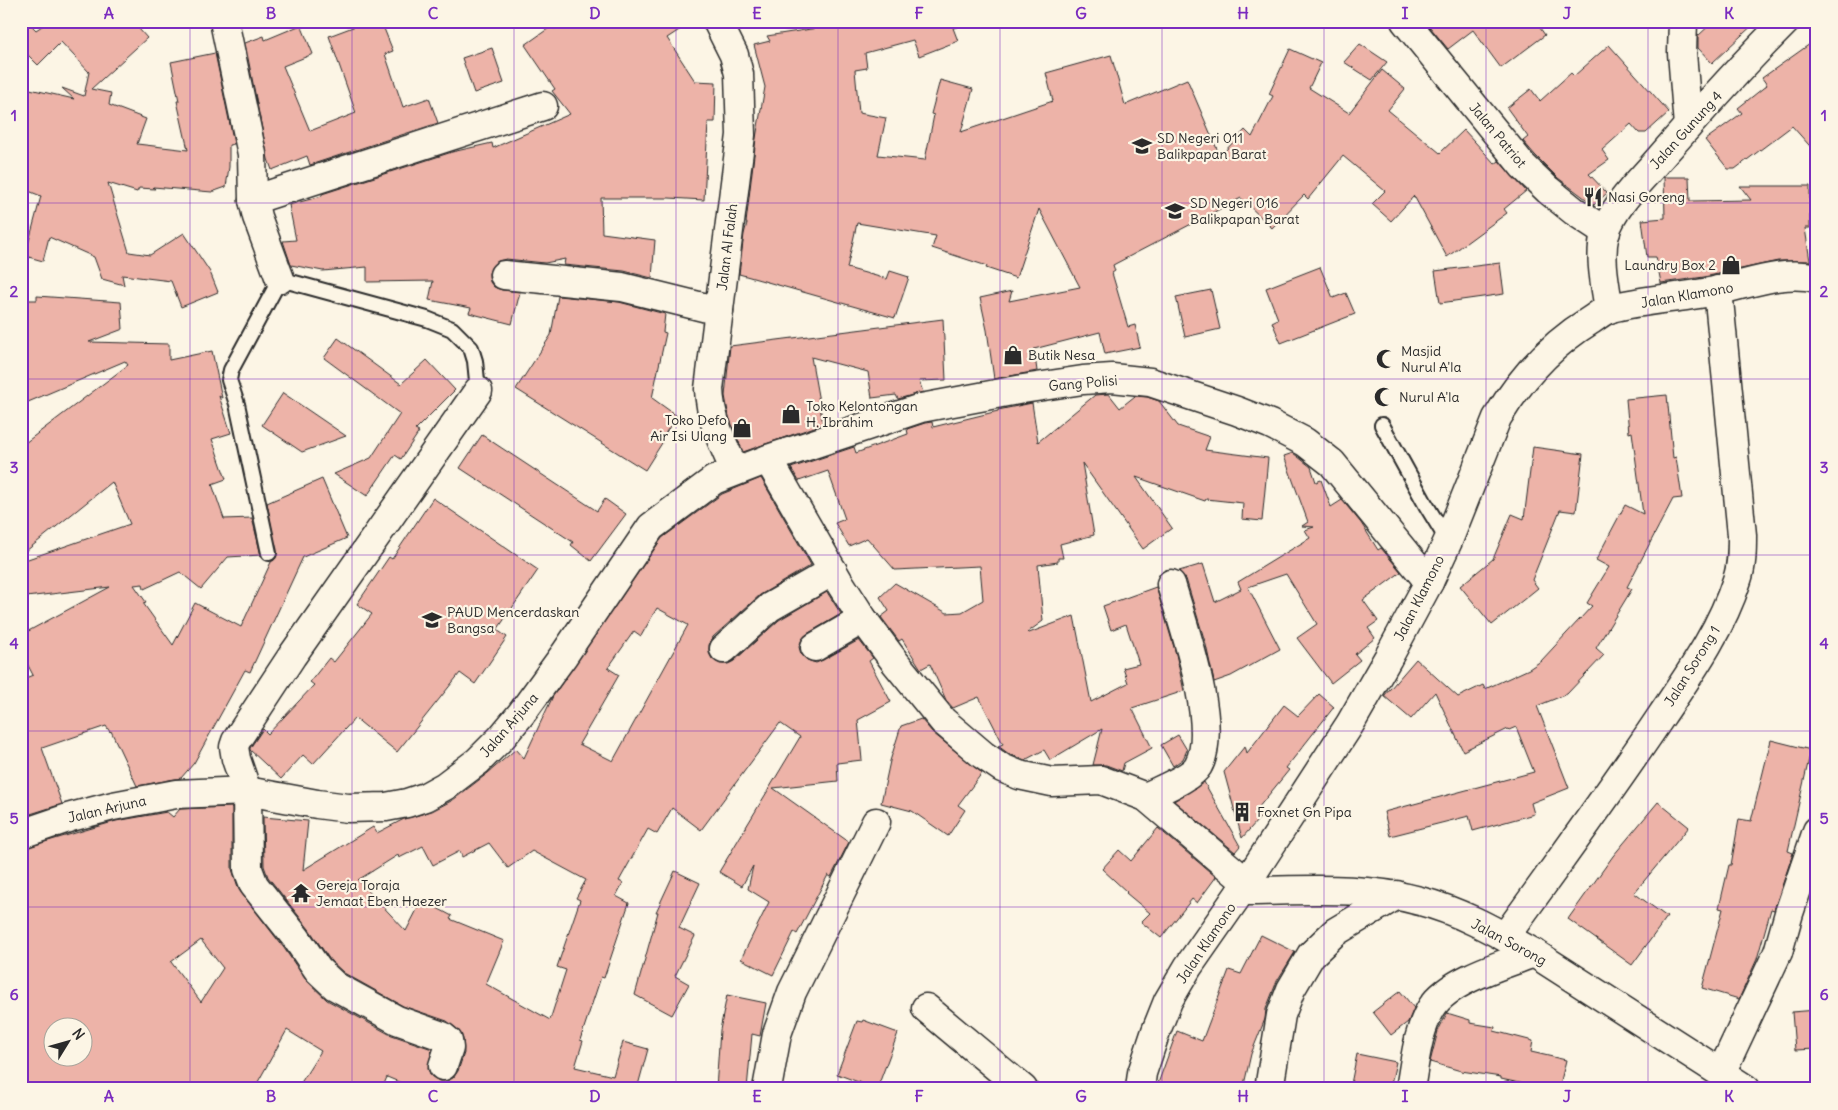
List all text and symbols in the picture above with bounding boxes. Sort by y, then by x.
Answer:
text: A [104,3,114,23]
text: B [266,3,277,23]
text: C [428,3,439,23]
text: D [589,3,601,23]
text: E [752,3,762,23]
text: F [914,3,924,23]
text: G [1075,3,1087,23]
text: H [1237,3,1249,23]
text: I [1402,3,1409,23]
text: J [1563,3,1572,23]
text: K [1724,3,1734,23]
street label: Jalan Gunung 4 [1646,87,1726,173]
street label: Jalan Patriot [1465,99,1531,172]
text: 1 [11,105,17,125]
text: 1 [1821,105,1827,125]
place label: SD Negeri 011 Balikpapan Barat [1157,129,1267,163]
school or university icon: SD Negeri 011 Balikpapan Barat [1131,135,1153,157]
restaurant icon: Nasi Goreng [1582,186,1604,208]
place label: Nasi Goreng [1608,188,1685,206]
place label: SD Negeri 016 Balikpapan Barat [1190,194,1300,228]
school or university icon: SD Negeri 016 Balikpapan Barat [1164,200,1186,222]
street label: Jalan Al Falah [713,202,741,292]
shop icon: Laundry Box 2 [1720,254,1742,276]
place label: Laundry Box 2 [1624,256,1716,274]
street label: Jalan Klamono [1639,278,1735,312]
text: 2 [10,281,19,301]
text: 2 [1820,281,1829,301]
place label: Masjid Nurul A'la [1401,342,1461,376]
shop icon: Butik Nesa [1002,344,1024,366]
place label: Butik Nesa [1028,346,1095,364]
mosque icon: Masjid Nurul A'la [1375,348,1397,370]
street label: Gang Polisi [1048,371,1118,395]
mosque icon: Nurul A'la [1373,386,1395,408]
place label: Nurul A'la [1399,388,1459,406]
place label: Toko Kelontongan H. Ibrahim [806,397,918,431]
shop icon: Toko Kelontongan H. Ibrahim [780,403,802,425]
place label: Toko Defo Air Isi Ulang [650,411,727,445]
shop icon: Toko Defo Air Isi Ulang [731,417,753,439]
text: 3 [9,457,19,477]
text: 3 [1819,457,1829,477]
street label: Jalan Klamono [1390,552,1448,644]
place label: PAUD Mencerdaskan Bangsa [447,603,579,637]
school or university icon: PAUD Mencerdaskan Bangsa [421,609,443,631]
street label: Jalan Sorong 1 [1660,622,1724,710]
text: 4 [9,633,19,653]
text: 4 [1819,633,1829,653]
street label: Jalan Arjuna [476,689,542,761]
street label: Jalan Arjuna [66,791,148,827]
building icon: Foxnet Gn Pipa [1231,801,1253,823]
place label: Foxnet Gn Pipa [1257,803,1352,821]
text: 5 [9,808,19,828]
text: 5 [1819,808,1829,828]
place label: Gereja Toraja Jemaat Eben Haezer [316,876,447,910]
temple icon: Gereja Toraja Jemaat Eben Haezer [290,882,312,904]
street label: Jalan Klamono [1172,899,1240,987]
street label: Jalan Sorong [1468,915,1550,969]
text: 6 [9,984,19,1004]
text: 6 [1819,984,1829,1004]
north arrow [42,1018,92,1068]
text: N [68,1025,88,1043]
text: A [104,1086,114,1106]
text: B [266,1086,277,1106]
text: C [428,1086,439,1106]
text: D [589,1086,601,1106]
text: E [752,1086,762,1106]
text: F [914,1086,924,1106]
text: G [1075,1086,1087,1106]
text: H [1237,1086,1249,1106]
text: I [1402,1086,1409,1106]
text: J [1563,1086,1572,1106]
text: K [1724,1086,1734,1106]

